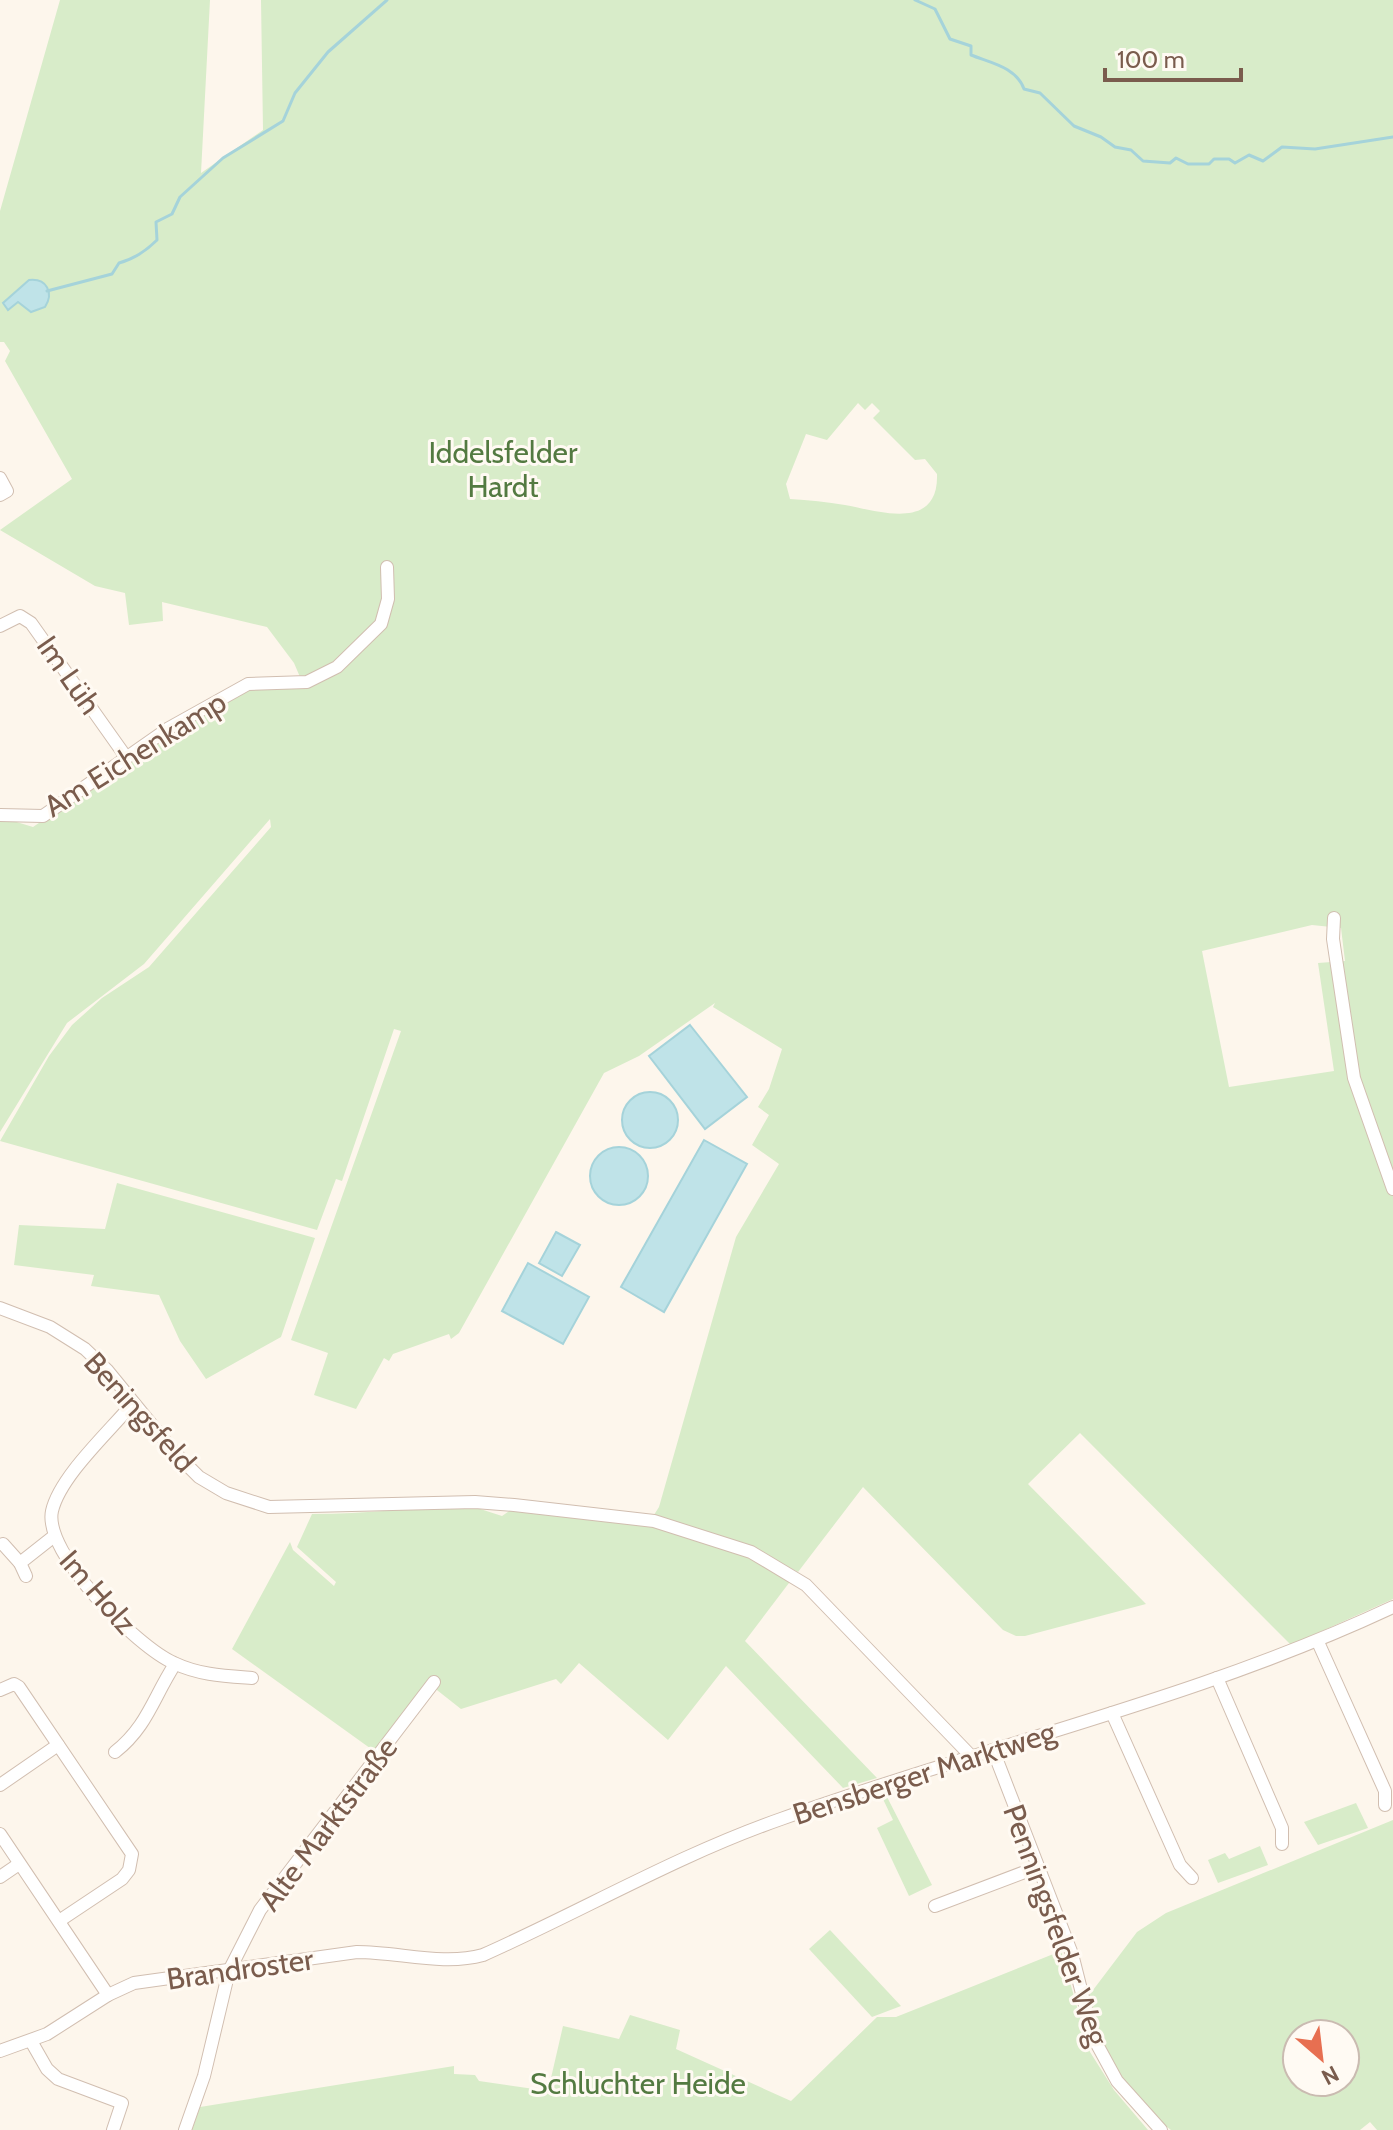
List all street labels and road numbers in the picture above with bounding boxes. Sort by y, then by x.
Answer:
street label: Im Lüh [29,629,109,721]
street label: Am Eichenkamp [37,683,233,825]
street label: Beningsfeld [76,1344,204,1480]
street label: Im Holz [52,1543,144,1641]
street label: Bensberger Marktweg [788,1713,1061,1833]
street label: Alte Marktstraße [251,1730,405,1918]
street label: Penningsfelder Weg [995,1799,1117,2052]
street label: Brandroster [164,1940,316,1998]

